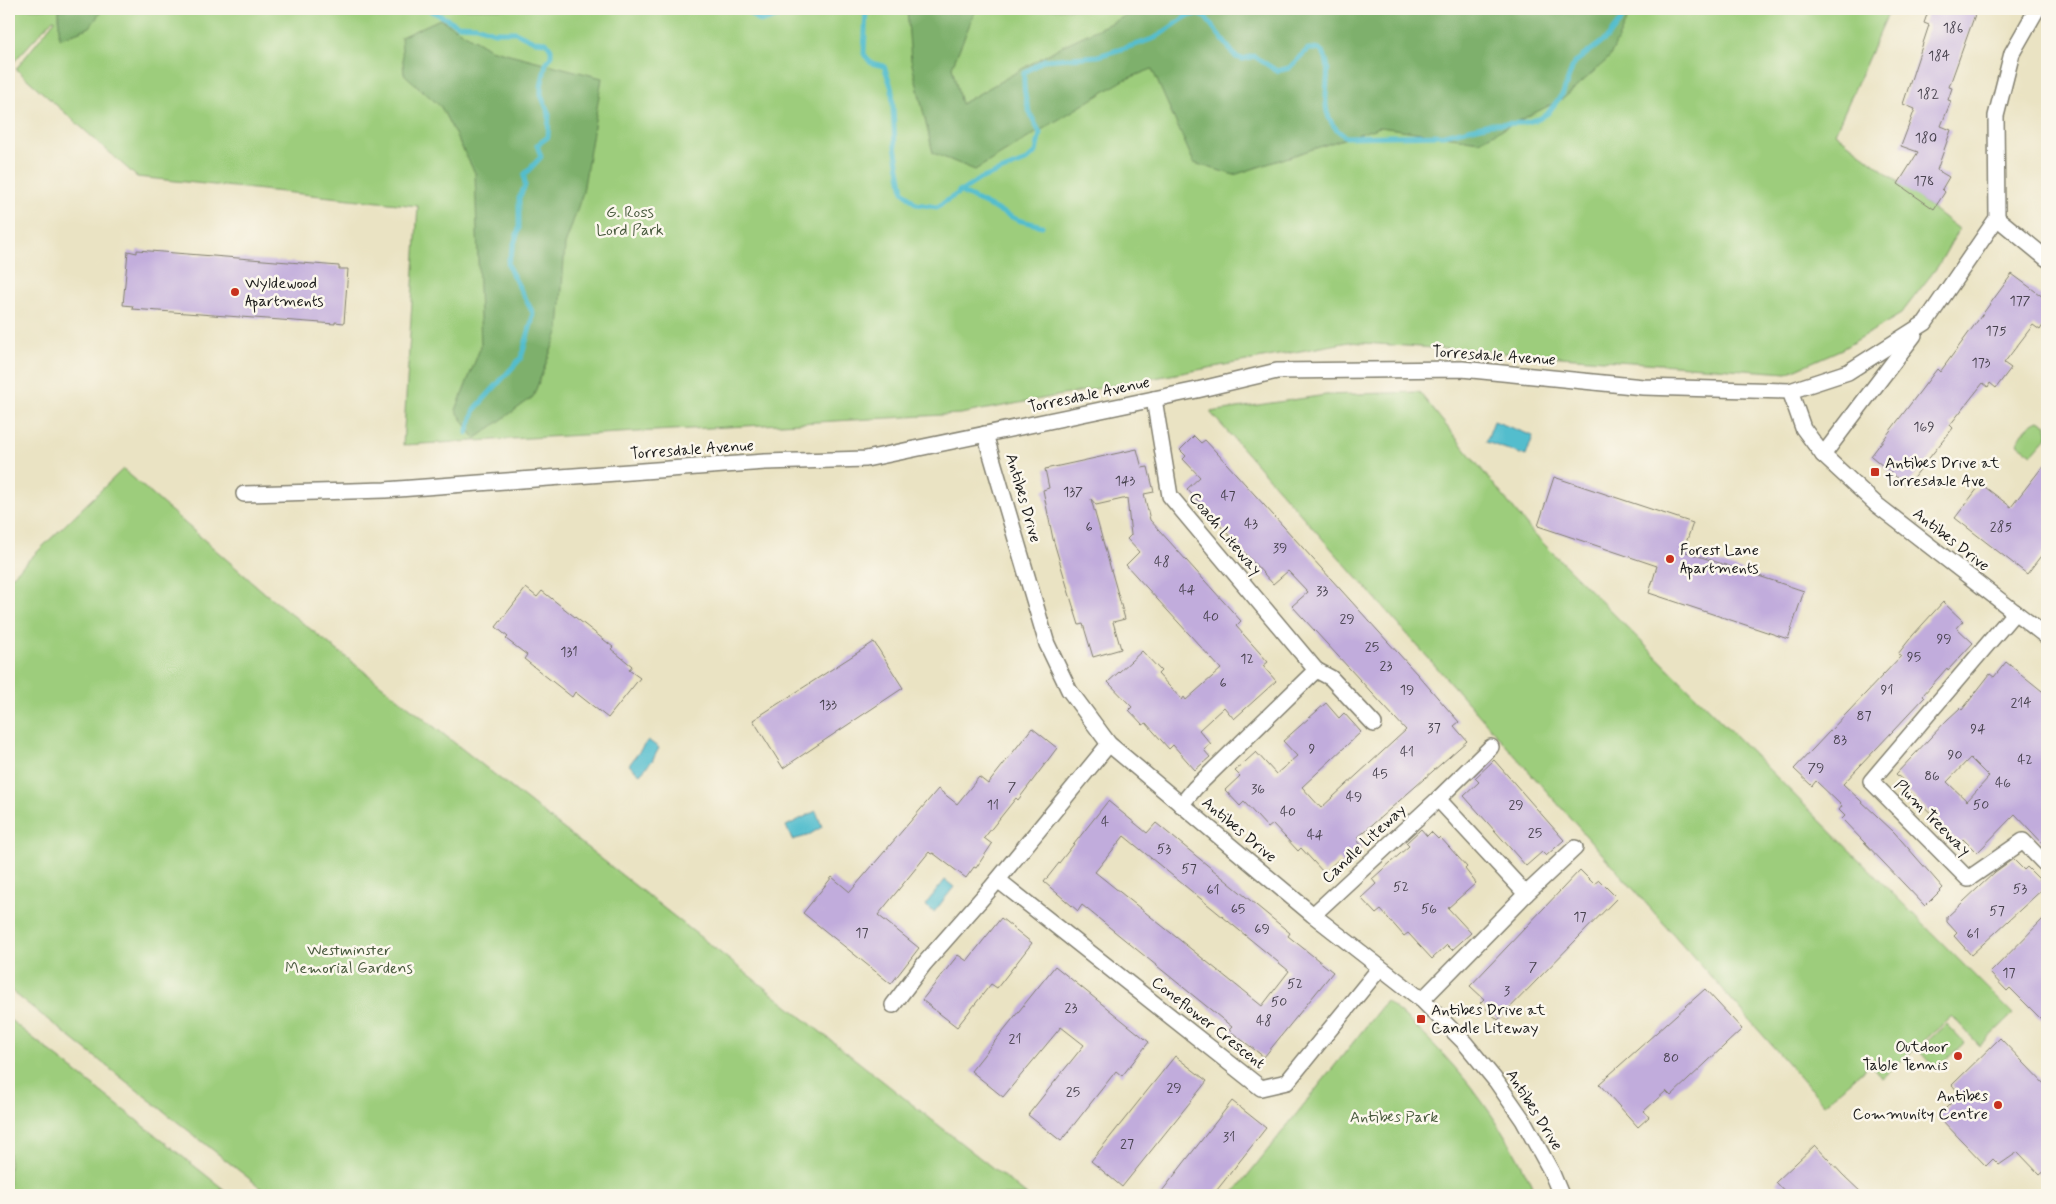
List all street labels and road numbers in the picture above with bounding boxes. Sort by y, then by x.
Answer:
street label: Torresdale Avenue [1431,341,1557,371]
street label: Torresdale Avenue [1026,372,1152,418]
street label: Torresdale Avenue [629,435,755,465]
street label: Antibes Drive [1000,451,1046,545]
street label: Coach Liteway [1184,488,1266,580]
street label: Antibes Drive [1908,503,1994,577]
street label: Plum Treeway [1889,775,1975,861]
street label: Antibes Drive [1197,792,1281,868]
street label: Candle Liteway [1318,800,1410,888]
street label: Coneflower Crescent [1147,972,1269,1074]
street label: Antibes Drive [1501,1066,1567,1154]

